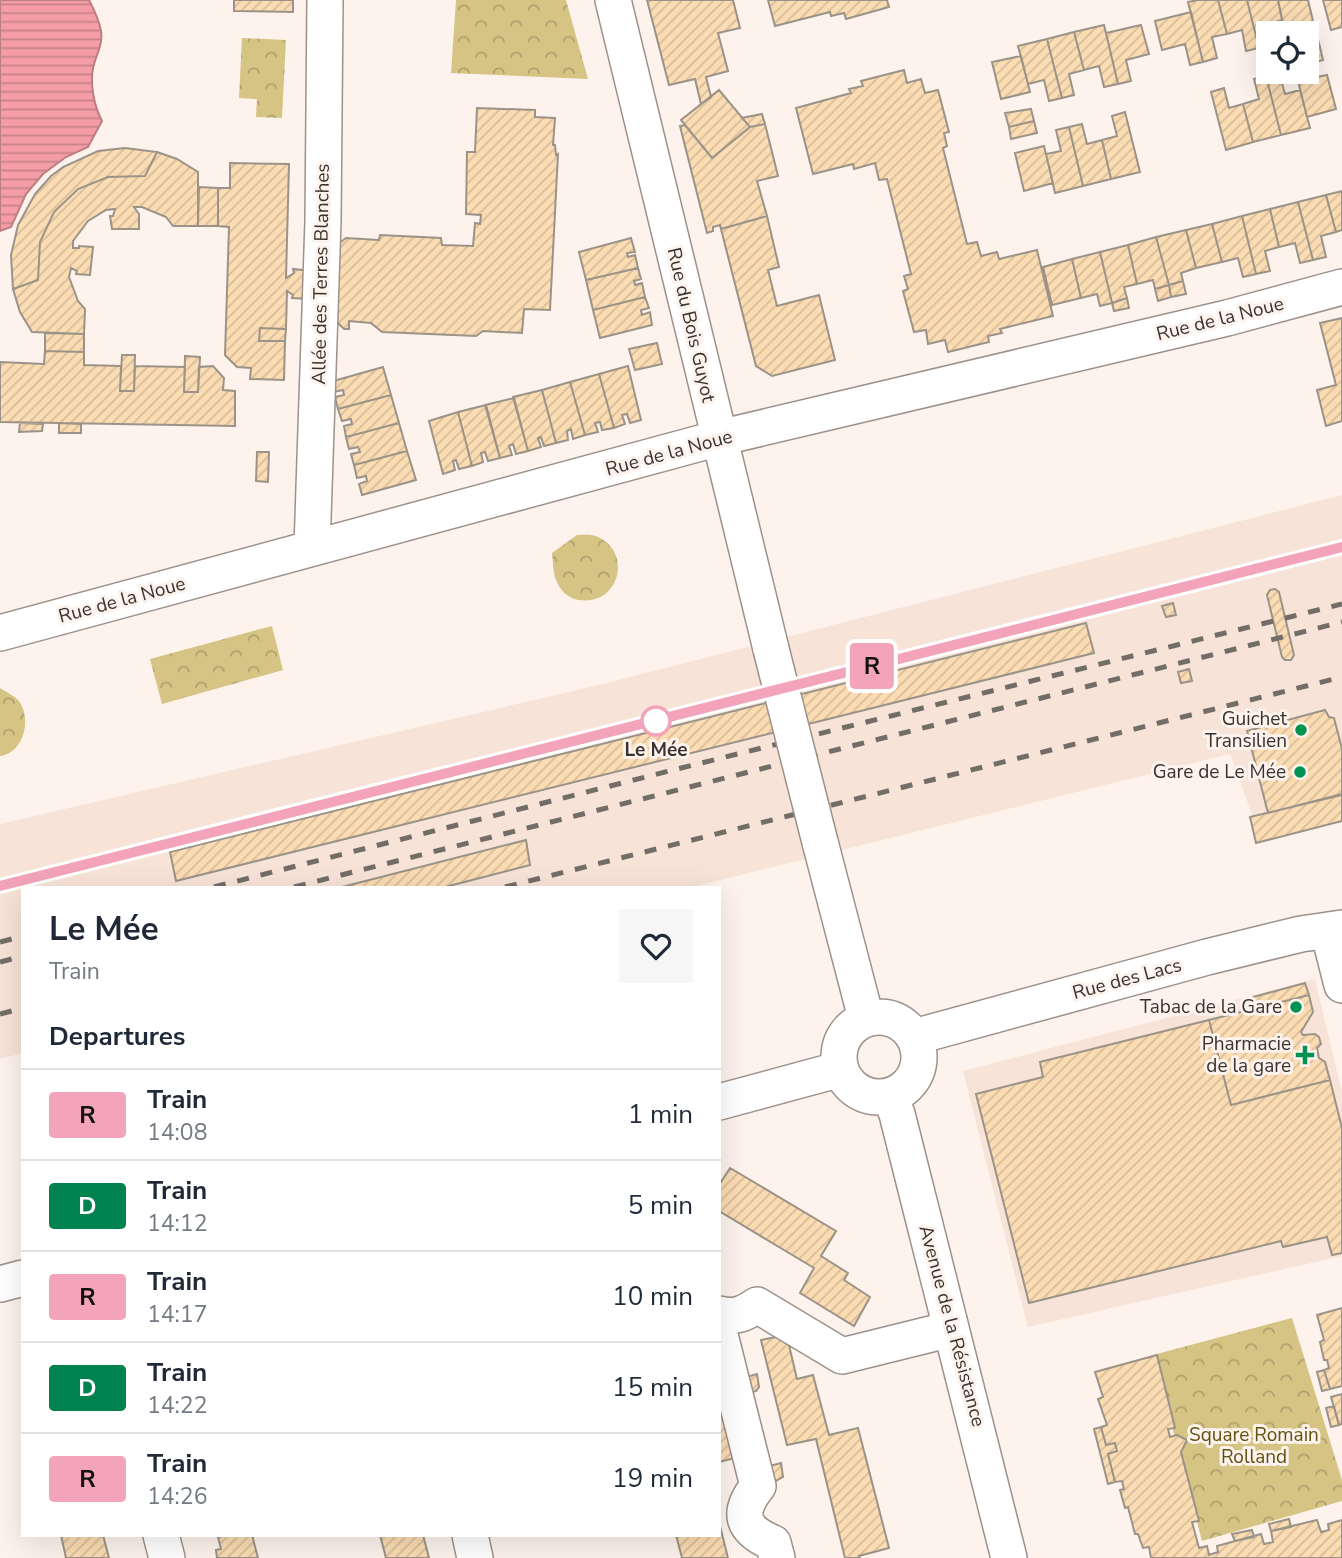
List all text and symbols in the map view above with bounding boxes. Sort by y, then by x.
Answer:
map controls [1256,21,1319,84]
button: locate [1256,21,1319,84]
street label: Allée des Terres Blanches [306,163,336,385]
street label: Rue du Bois Guyot [661,245,722,405]
street label: Rue de la Noue [1154,291,1286,347]
street label: Rue de la Noue [603,424,735,482]
street label: Rue de la Noue [56,571,188,629]
line badge: R [849,643,895,689]
text: R [864,650,880,682]
marker: Le Mée [641,706,671,736]
place label: Guichet Transilien [1205,706,1287,754]
marker: Guichet Transilien [1293,722,1309,738]
place label: Le Mée [624,737,688,763]
place label: Gare de Le Mée [1153,759,1286,785]
marker: Gare de Le Mée [1292,764,1308,780]
text: Le Mée [49,907,159,952]
button: heart [619,909,693,983]
street label: Rue des Lacs [1070,952,1184,1006]
text: Train [49,956,100,987]
place label: Tabac de la Gare [1140,994,1282,1020]
marker: Tabac de la Gare [1288,999,1304,1015]
text: Departures [49,1019,185,1054]
place label: Pharmacie de la gare [1202,1031,1291,1079]
marker: Pharmacie de la gare [1297,1047,1313,1063]
text: Train [147,1082,207,1117]
text: 1 min [628,1097,693,1132]
text: R [79,1099,96,1131]
text: 14:08 [147,1117,207,1148]
text: Train [147,1173,207,1208]
text: 5 min [628,1188,693,1223]
text: D [78,1190,97,1222]
text: 14:12 [147,1208,207,1239]
street label: Avenue de la Résistance [913,1222,991,1430]
text: Train [147,1264,207,1299]
text: 10 min [612,1279,693,1314]
text: R [79,1281,96,1313]
text: 14:17 [147,1299,207,1330]
text: Train [147,1355,207,1390]
text: 15 min [612,1370,693,1405]
text: D [78,1372,97,1404]
text: 14:22 [147,1390,207,1421]
park label: Square Romain Rolland [1189,1422,1319,1470]
text: Train [147,1446,207,1481]
text: 19 min [612,1461,693,1496]
text: R [79,1463,96,1495]
text: 14:26 [147,1481,207,1512]

